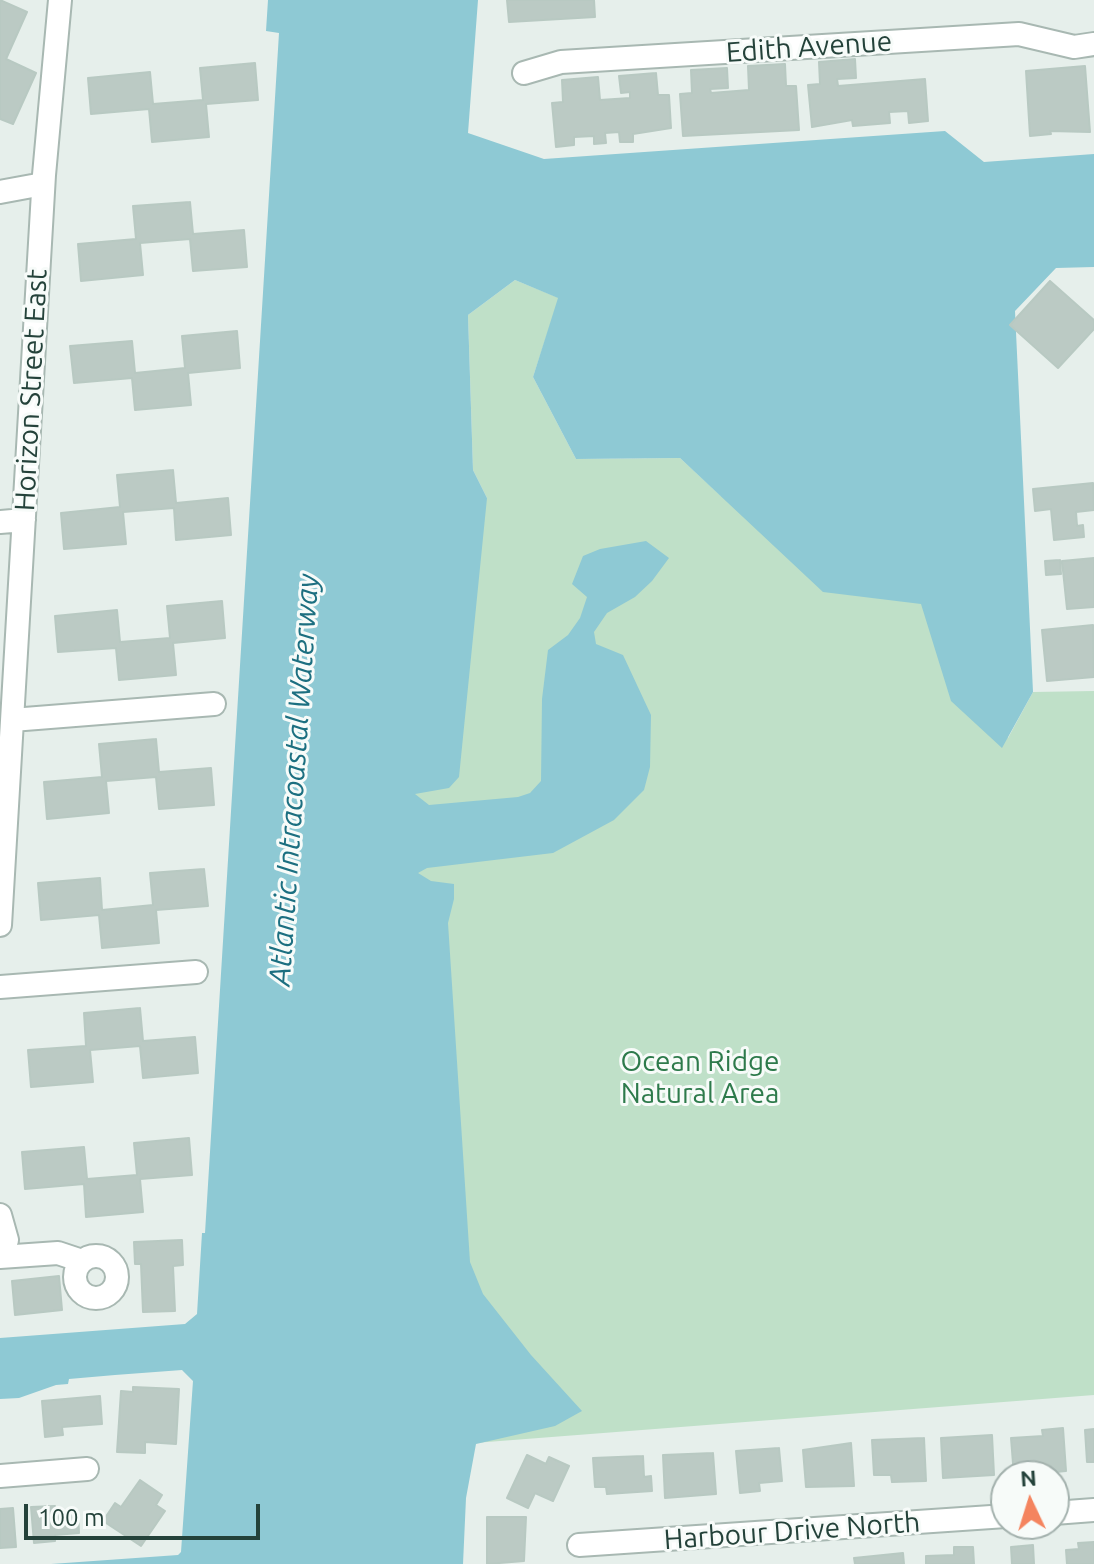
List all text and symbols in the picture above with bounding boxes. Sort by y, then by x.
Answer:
street label: Edith Avenue [725,24,893,70]
street label: Horizon Street East [8,268,54,512]
water label: Atlantic Intracoastal Waterway [262,573,326,987]
park label: Ocean Ridge Natural Area [620,1045,780,1111]
north arrow [990,1460,1070,1540]
text: N [1019,1465,1037,1491]
scale bar [28,1488,264,1538]
text: 100 m [38,1504,105,1531]
street label: Harbour Drive North [663,1505,921,1557]

